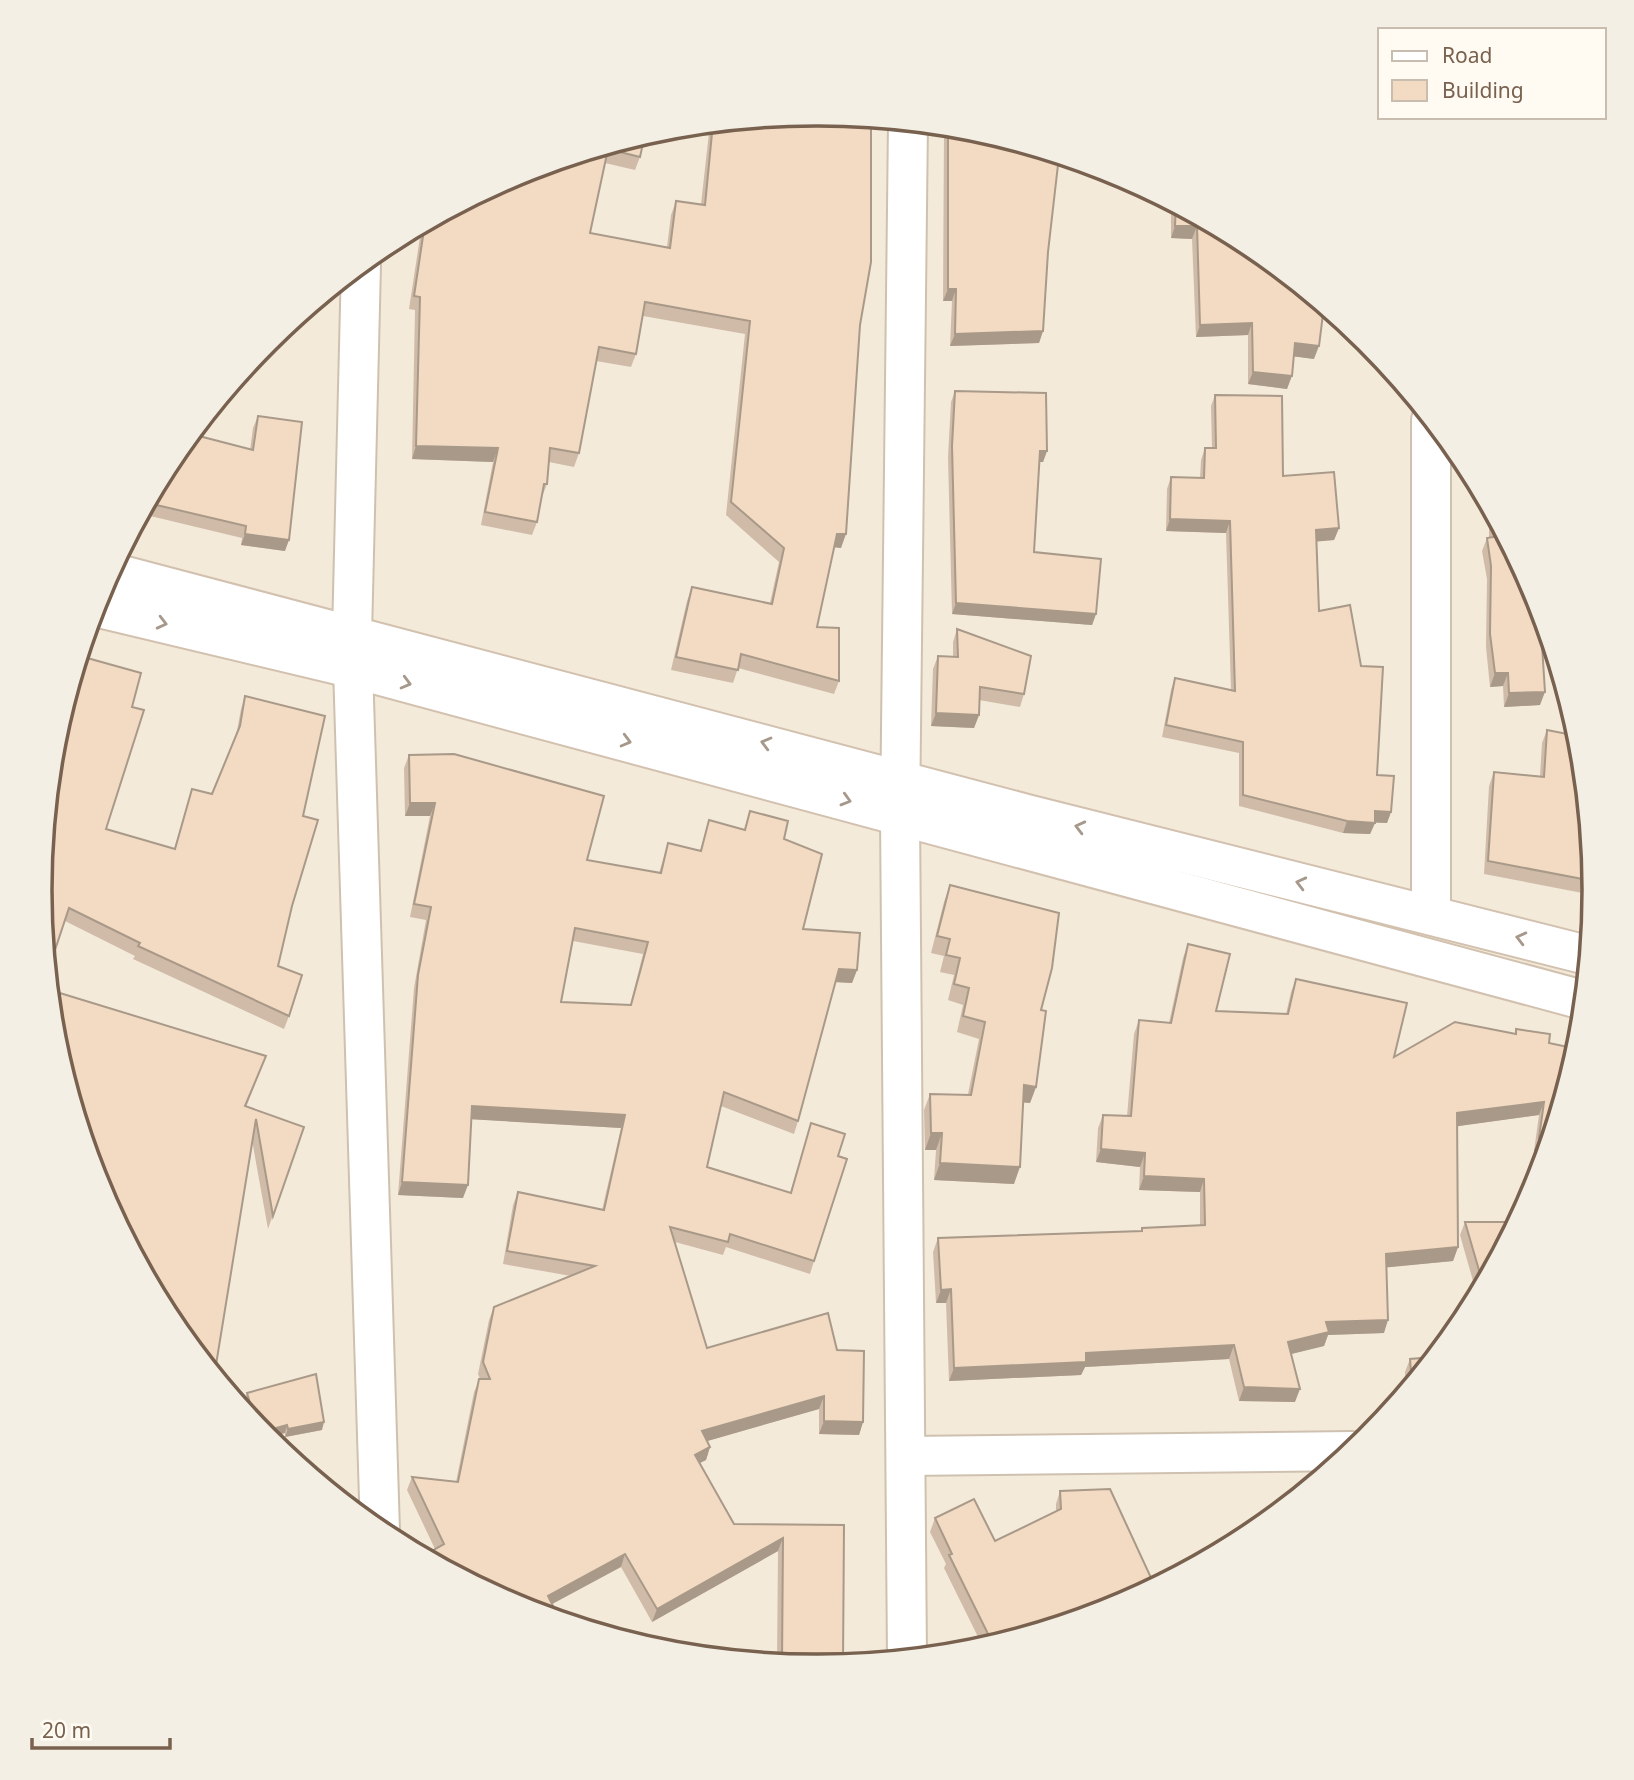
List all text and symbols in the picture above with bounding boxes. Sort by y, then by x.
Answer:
legend [1378,28,1606,119]
text: Road [1442,41,1492,69]
text: Building [1442,76,1524,104]
one-way arrow [155,615,167,629]
one-way arrow [400,675,412,689]
one-way arrow [620,733,632,747]
one-way arrow [760,737,772,751]
one-way arrow [840,792,852,806]
one-way arrow [1074,821,1086,835]
one-way arrow [1295,877,1307,891]
one-way arrow [1515,932,1527,946]
scale bar [32,1706,170,1750]
text: 20 m [42,1716,91,1744]

